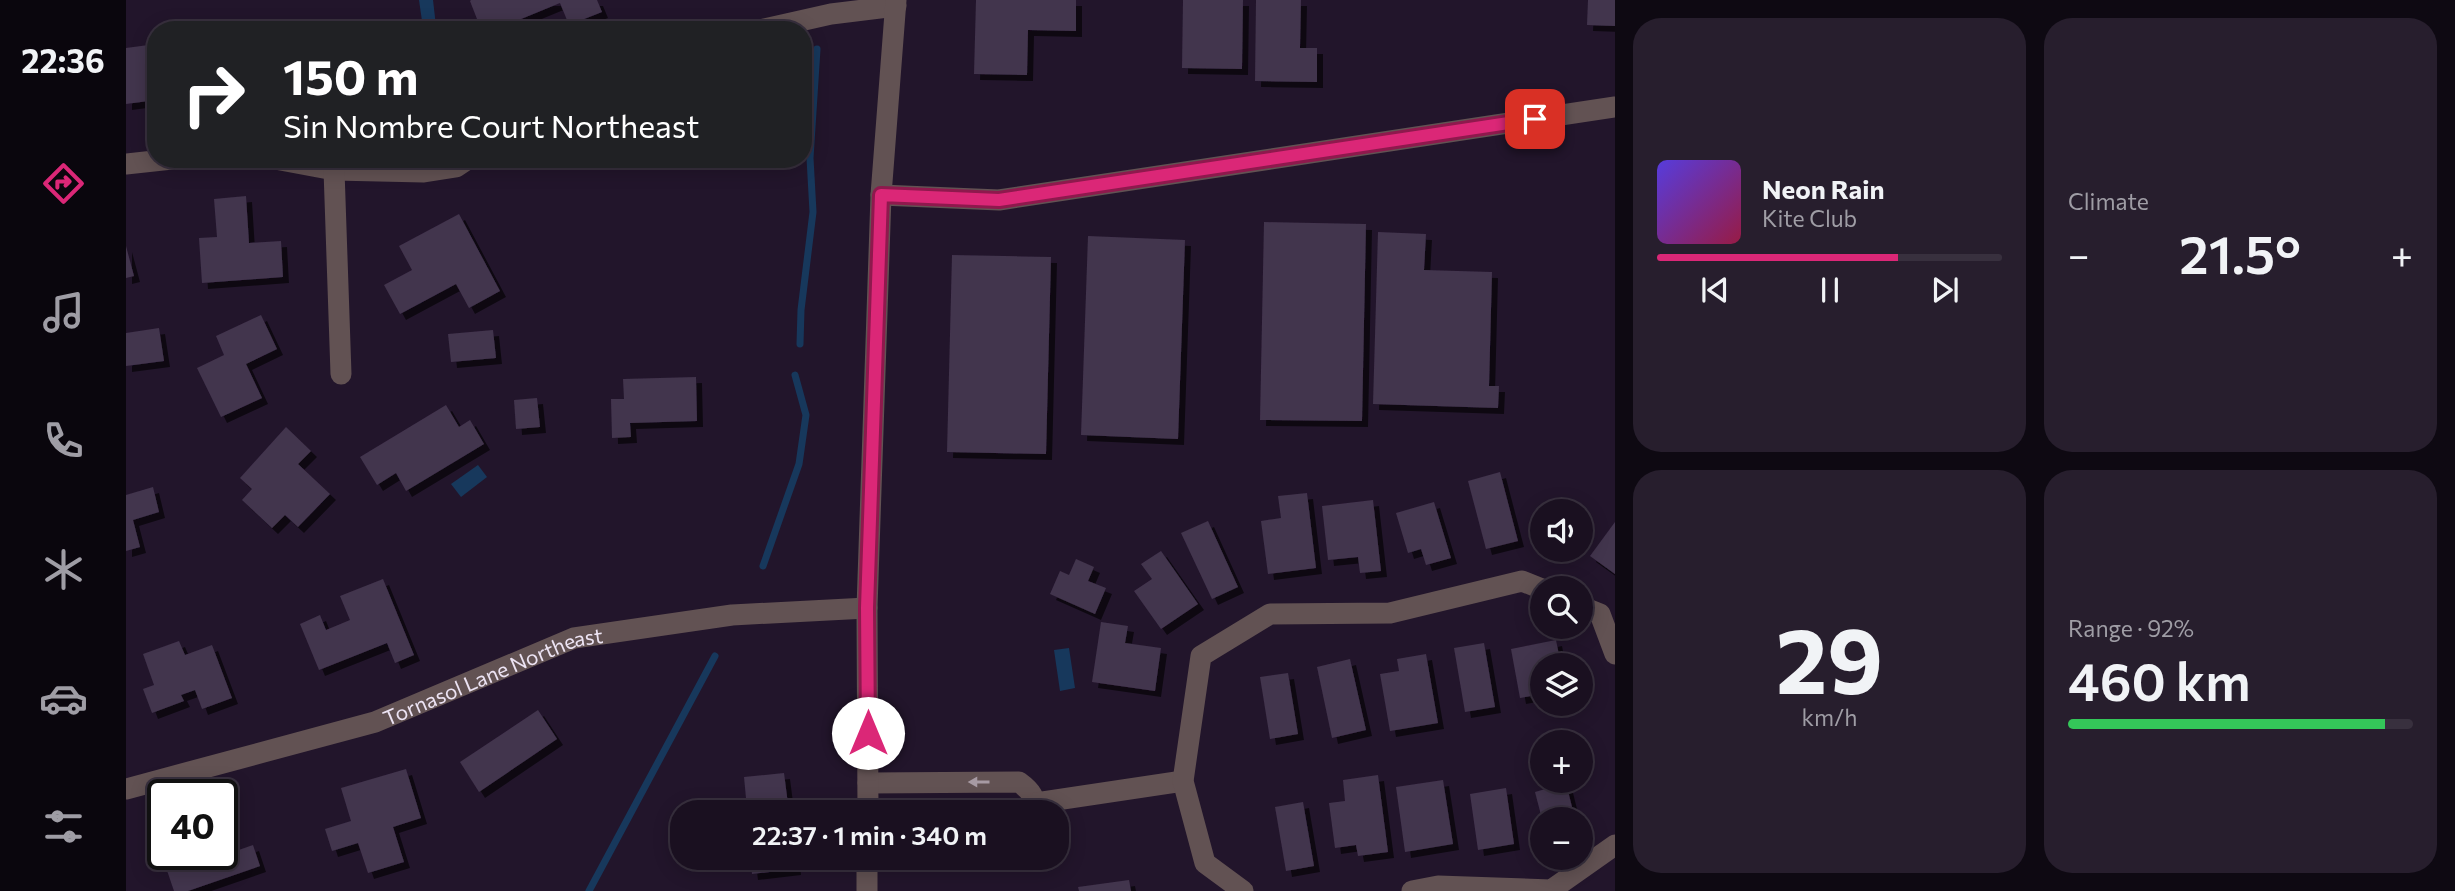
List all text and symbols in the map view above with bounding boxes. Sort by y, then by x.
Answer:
text: 22:36 [21,40,105,80]
text: 150 m [283,45,418,105]
icon: right [168,49,259,140]
pin [1505,89,1565,149]
icon: arrive [1516,100,1554,138]
text: Sin Nombre Court Northeast [283,105,699,145]
icon: directions [39,159,88,208]
text: Neon Rain [1762,173,1885,204]
text: Climate [2068,187,2149,215]
text: Kite Club [1762,204,1857,232]
text: 21.5° [2179,221,2301,285]
text: − [2068,230,2090,277]
text: + [2391,230,2413,277]
icon: previous [1696,271,1734,309]
icon: pause [1811,271,1849,309]
icon: next [1926,271,1964,309]
icon: music [39,288,88,337]
icon: phone [39,416,88,465]
map controls [1530,499,1593,870]
button: sound [1530,499,1593,562]
icon: climate [39,545,88,594]
button: search [1530,576,1593,639]
text: 29 [1776,601,1883,713]
text: Range · 92% [2068,614,2194,642]
street label: Tornasol Lane Northeast [379,621,604,730]
text: 460 km [2068,648,2251,712]
button: layers [1530,653,1593,716]
icon: car [39,674,88,723]
position arrow [831,696,905,770]
text: km/h [1802,703,1857,731]
button: + [1530,730,1593,793]
one-way arrow [967,776,989,788]
speed limit sign: 40 [147,779,238,870]
icon: filters [39,802,88,851]
button: − [1530,807,1593,870]
text: 22:37 · 1 min · 340 m [752,819,987,850]

